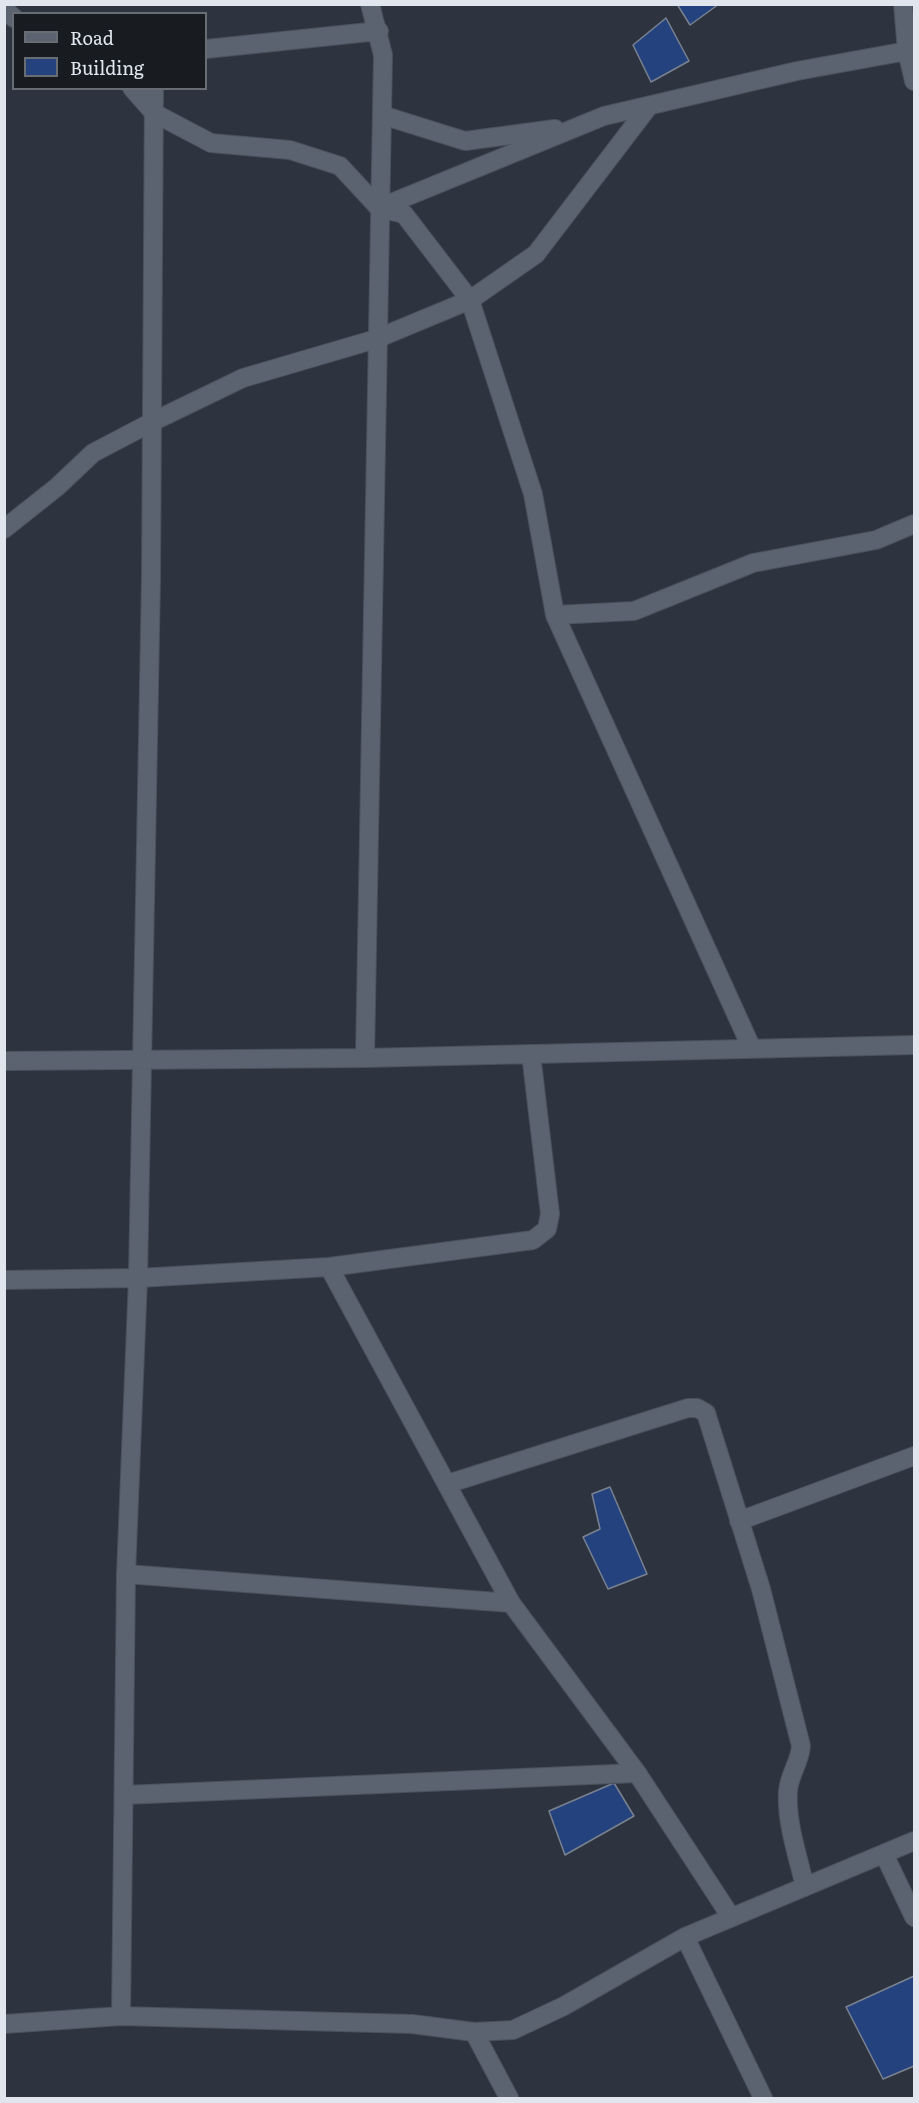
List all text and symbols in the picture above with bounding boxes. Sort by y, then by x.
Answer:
legend [12,12,207,90]
text: Road [70,24,114,51]
text: Building [70,54,144,81]

